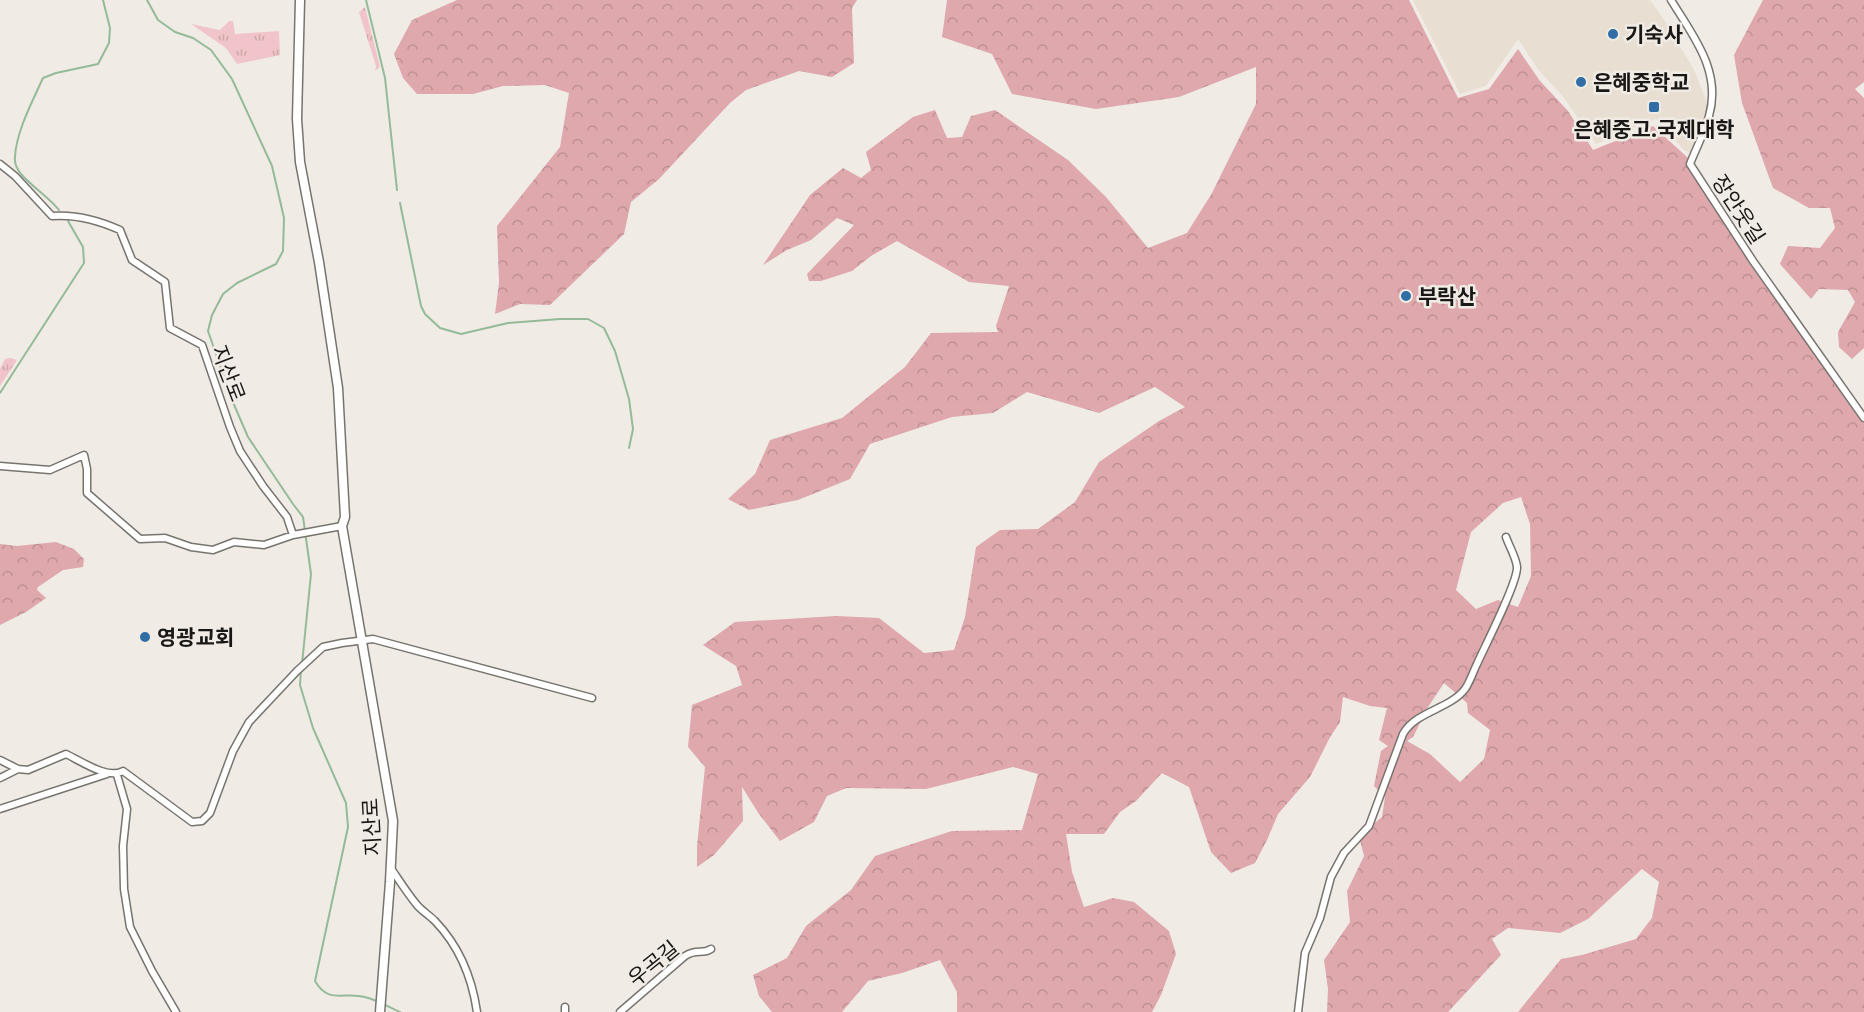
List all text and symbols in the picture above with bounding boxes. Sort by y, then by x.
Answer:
place label: 기숙사 [1625,20,1683,48]
marker: 기숙사 [1606,27,1620,41]
place label: 은혜중학교 [1593,68,1690,96]
marker: 은혜중학교 [1574,75,1588,89]
marker: 은혜중고.국제대학 [1647,100,1661,114]
place label: 은혜중고.국제대학 [1573,115,1735,143]
street label: 장안웃길 [1706,169,1772,249]
place label: 부락산 [1418,282,1476,310]
marker: 부락산 [1399,289,1413,303]
street label: 지산로 [206,341,252,405]
place label: 영광교회 [157,623,234,651]
marker: 영광교회 [138,630,152,644]
street label: 지산로 [356,797,386,857]
street label: 우곡길 [622,934,684,992]

